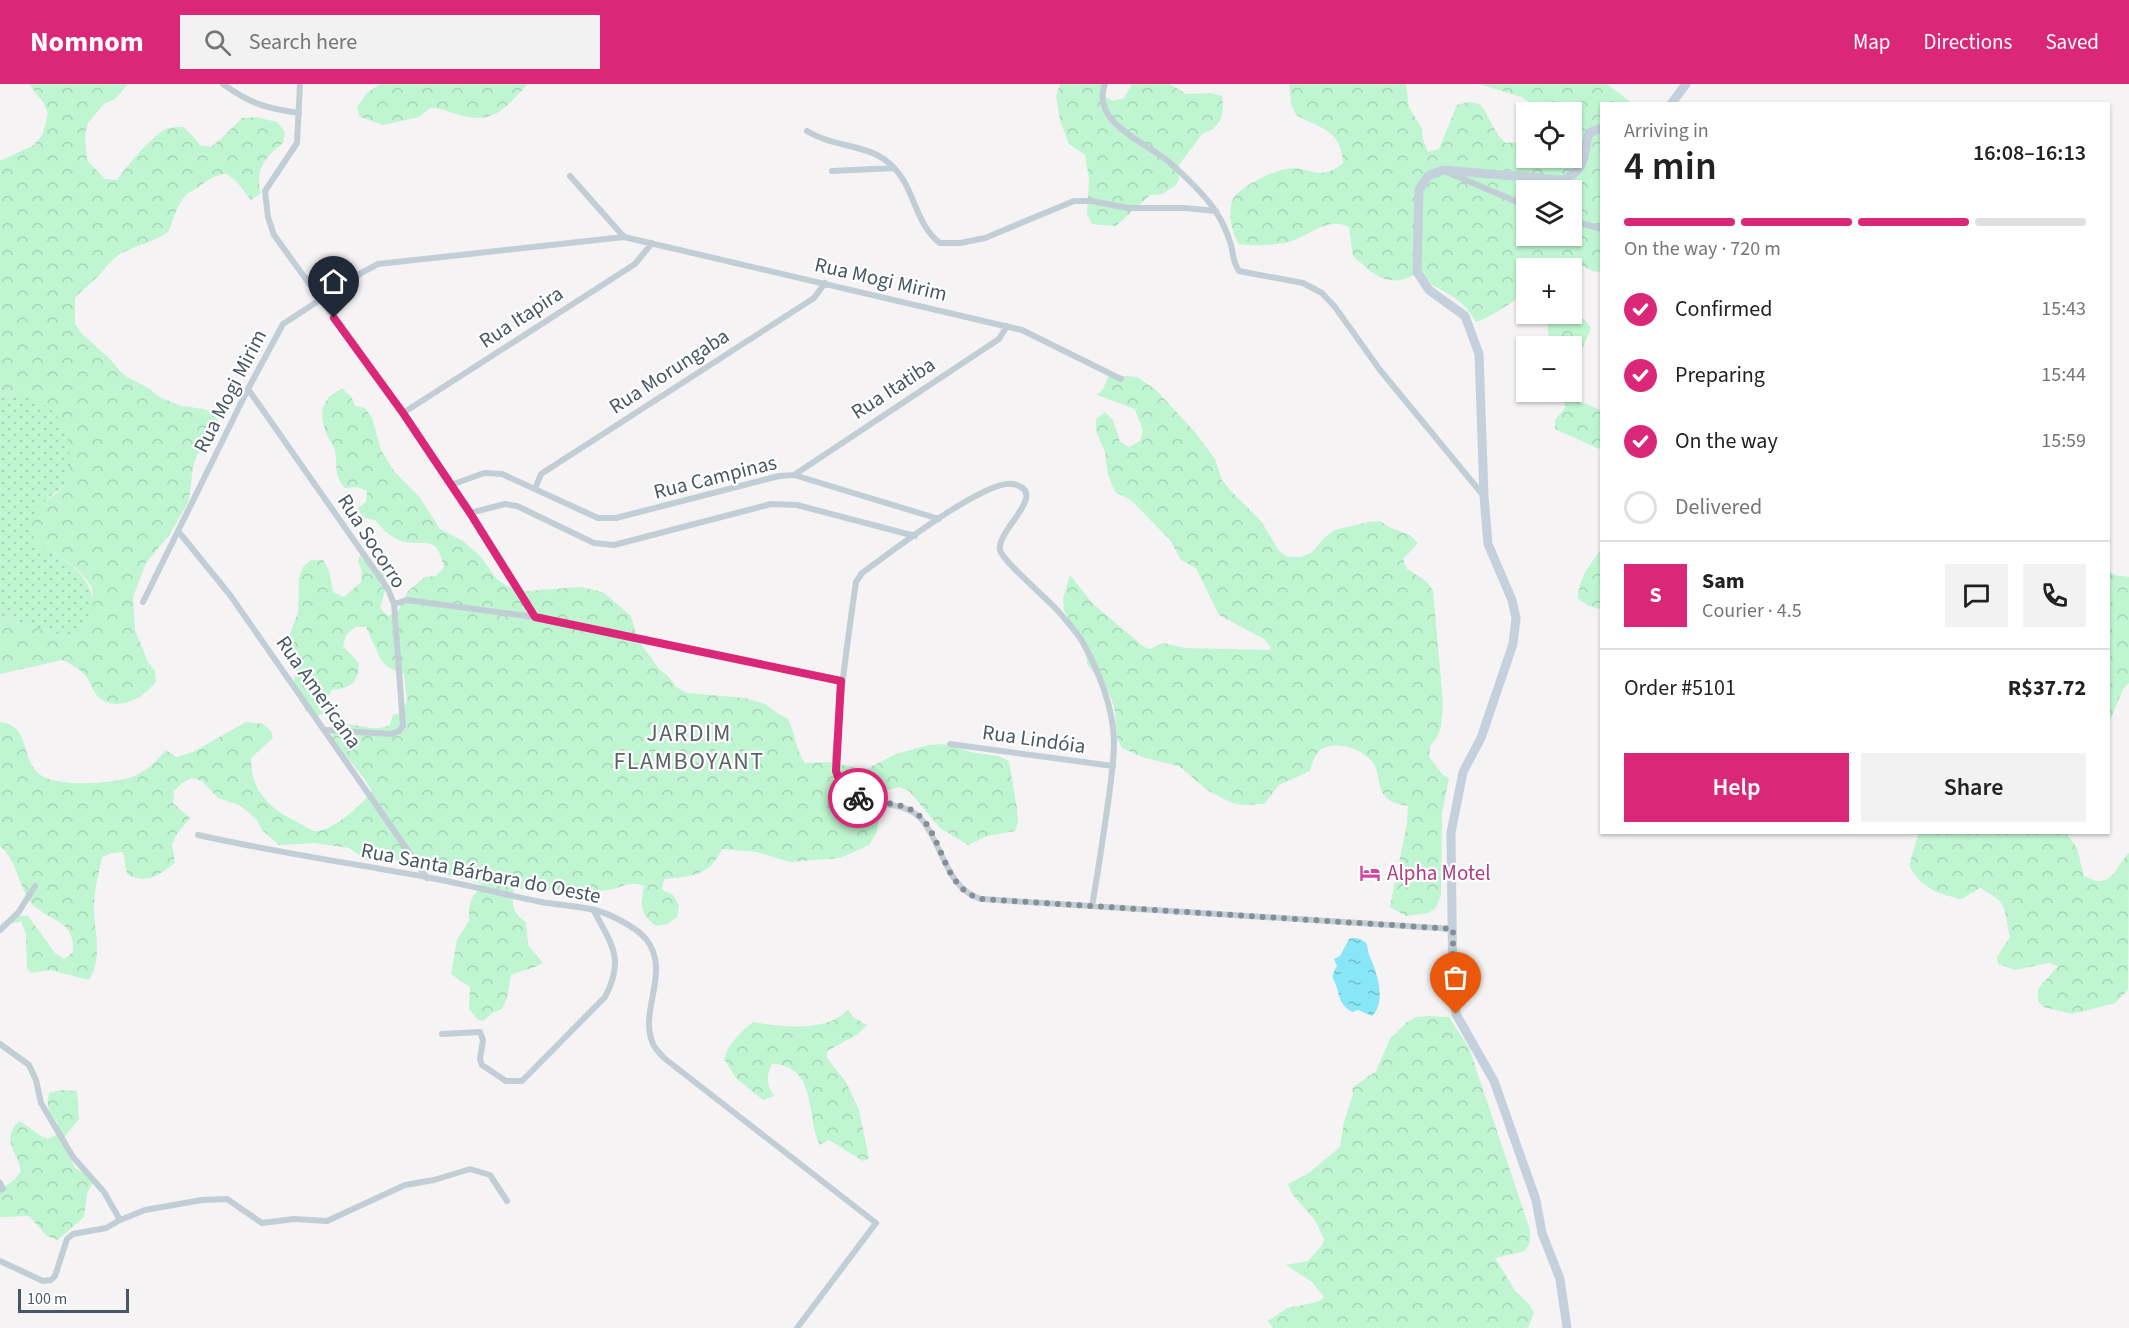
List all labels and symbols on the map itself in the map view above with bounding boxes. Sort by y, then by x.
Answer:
street label: Rua Mogi Mirim [812,249,950,309]
pin [308,256,359,318]
street label: Rua Itapira [473,279,569,355]
street label: Rua Morungaba [603,321,735,421]
street label: Rua Mogi Mirim [186,324,274,458]
street label: Rua Itatiba [845,350,941,426]
street label: Rua Campinas [650,447,780,507]
street label: Rua Socorro [330,488,414,594]
street label: Rua Americana [269,629,369,755]
district label: JARDIM FLAMBOYANT [613,716,765,779]
street label: Rua Lindóia [981,717,1087,761]
courier [828,768,888,828]
street label: Rua Santa Bárbara do Oeste [358,835,604,911]
place label: Alpha Motel [1387,858,1491,888]
hotel icon: Alpha Motel [1358,861,1382,885]
pin [1430,952,1481,1014]
scale bar [18,1286,129,1314]

